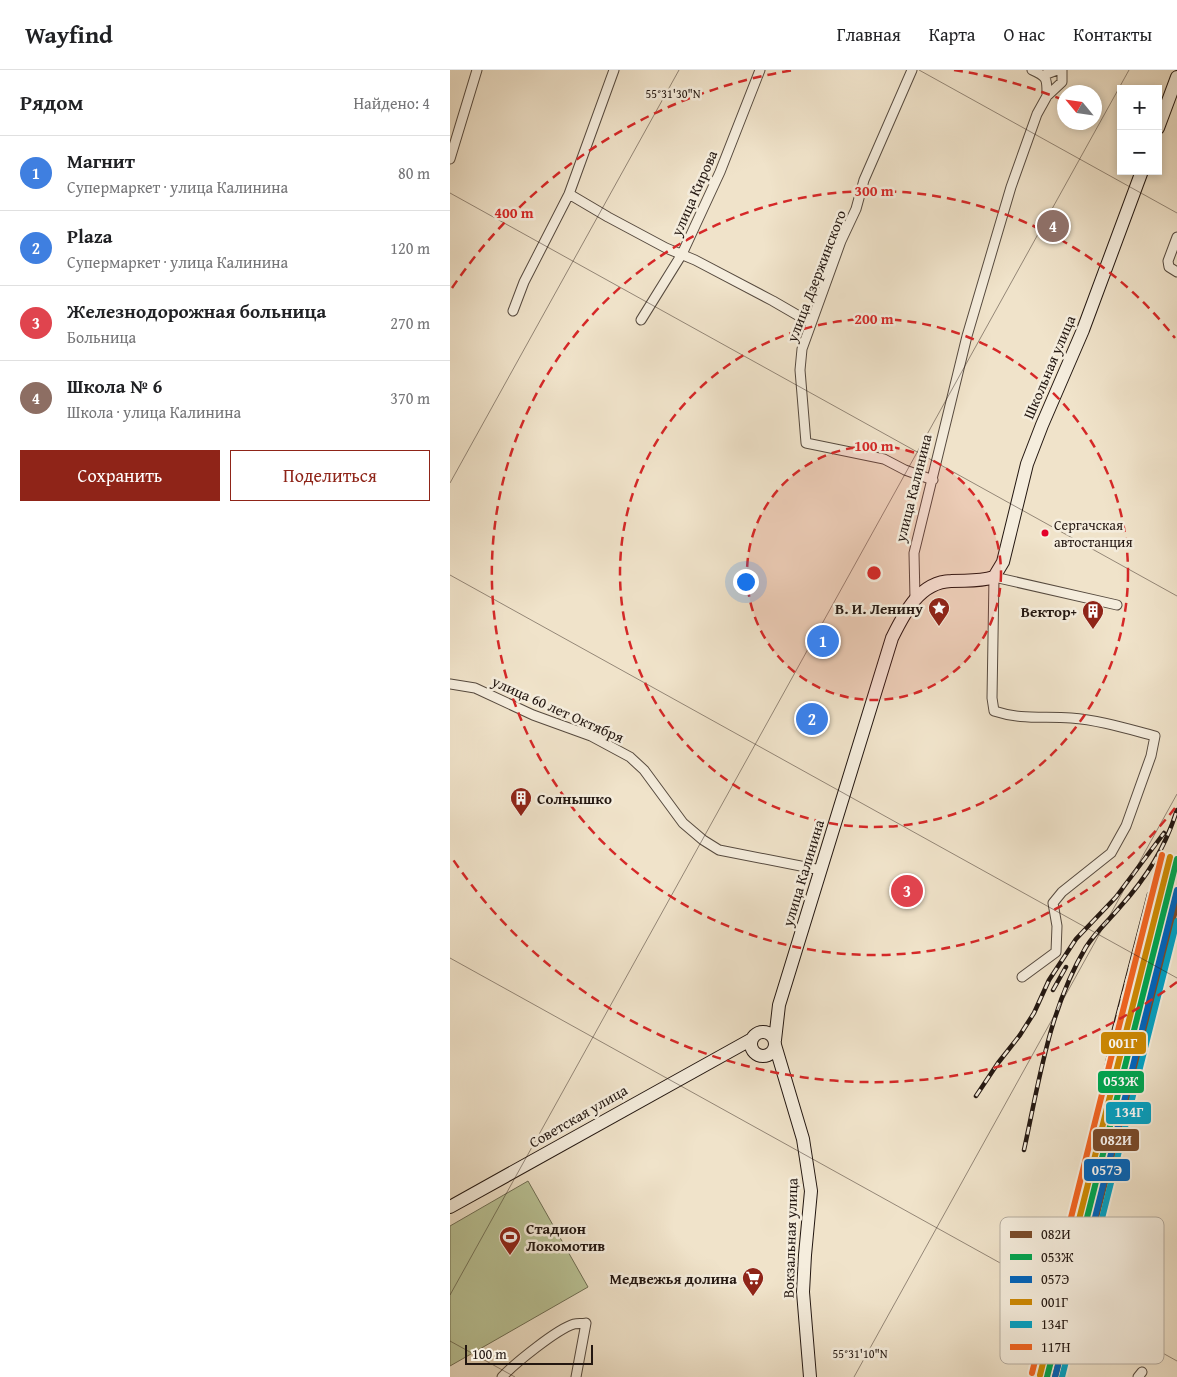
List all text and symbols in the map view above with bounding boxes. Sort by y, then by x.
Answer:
text: Wayfind [25,17,113,52]
text: Главная [837,21,901,48]
text: Карта [929,21,975,48]
text: О нас [1003,21,1045,48]
text: Контакты [1073,21,1152,48]
text: 55°31'30"N [645,85,701,102]
north arrow [1057,85,1102,130]
map controls [1117,85,1162,175]
button: + [1117,85,1162,130]
text: Рядом [20,87,83,118]
text: Найдено: 4 [353,91,430,115]
button: − [1117,130,1162,175]
street label: улица Кирова [665,146,723,240]
text: Магнит [67,147,135,175]
text: 1 [32,161,40,185]
text: 80 m [398,161,430,185]
text: Супермаркет · улица Калинина [67,175,288,199]
text: 300 m [854,180,894,201]
text: 400 m [494,202,534,223]
street label: улица Дзержинского [781,207,851,346]
pin: 4 [1037,207,1069,245]
text: Plaza [67,222,112,250]
text: 2 [32,236,40,260]
text: 120 m [390,236,430,260]
text: Супермаркет · улица Калинина [67,250,288,274]
text: Железнодорожная больница [67,297,326,325]
text: 200 m [854,308,894,329]
text: 3 [32,311,40,335]
text: 270 m [390,311,430,335]
street label: Школьная улица [1018,311,1081,422]
text: Больница [67,325,136,349]
text: Школа № 6 [67,372,162,400]
text: 4 [32,386,40,410]
text: 370 m [390,386,430,410]
text: Школа · улица Калинина [67,400,241,424]
street label: улица Калинина [889,431,937,545]
text: 100 m [854,435,894,456]
button: Сохранить [20,450,220,501]
button: Поделиться [230,450,430,501]
place label: Сергачская автостанция [1054,515,1133,552]
marker: Сергачская автостанция [1040,528,1050,538]
centre of rings [865,564,883,582]
your location [733,569,759,595]
place icon: В. И. Ленину [927,596,951,627]
place label: В. И. Ленину [835,598,923,619]
building icon: Вектор+ [1081,599,1105,630]
place label: Вектор+ [1021,601,1077,622]
pin: 1 [807,622,839,660]
street label: улица 60 лет Октября [488,670,628,748]
pin: 2 [796,700,828,738]
building icon: Солнышко [509,786,533,817]
place label: Солнышко [537,788,612,809]
street label: улица Калинина [776,816,829,930]
pin: 3 [891,872,923,910]
line badge: 001Г [1100,1031,1147,1055]
text: 001Г [1109,1033,1137,1053]
line badge: 053Ж [1097,1070,1145,1094]
text: 053Ж [1103,1071,1139,1091]
street label: Советская улица [525,1079,632,1153]
line badge: 134Г [1105,1101,1152,1125]
text: 134Г [1115,1102,1143,1122]
line badge: 082И [1092,1128,1140,1152]
text: 082И [1100,1130,1132,1150]
line badge: 057Э [1083,1158,1131,1182]
text: 057Э [1092,1160,1123,1180]
street label: Вокзальная улица [777,1177,803,1298]
legend [1000,1217,1164,1364]
place label: Стадион Локомотив [526,1218,605,1256]
text: 082И [1041,1224,1071,1244]
sports icon: Стадион Локомотив [498,1225,522,1256]
text: 053Ж [1041,1247,1074,1267]
supermarket icon: Медвежья долина [741,1266,765,1297]
place label: Медвежья долина [609,1268,737,1289]
text: 057Э [1041,1269,1069,1289]
text: 001Г [1041,1292,1068,1312]
text: 134Г [1041,1314,1068,1334]
text: 117Н [1041,1337,1071,1357]
scale bar [465,1342,592,1365]
text: 100 m [472,1344,507,1364]
text: 55°31'10"N [832,1345,888,1362]

